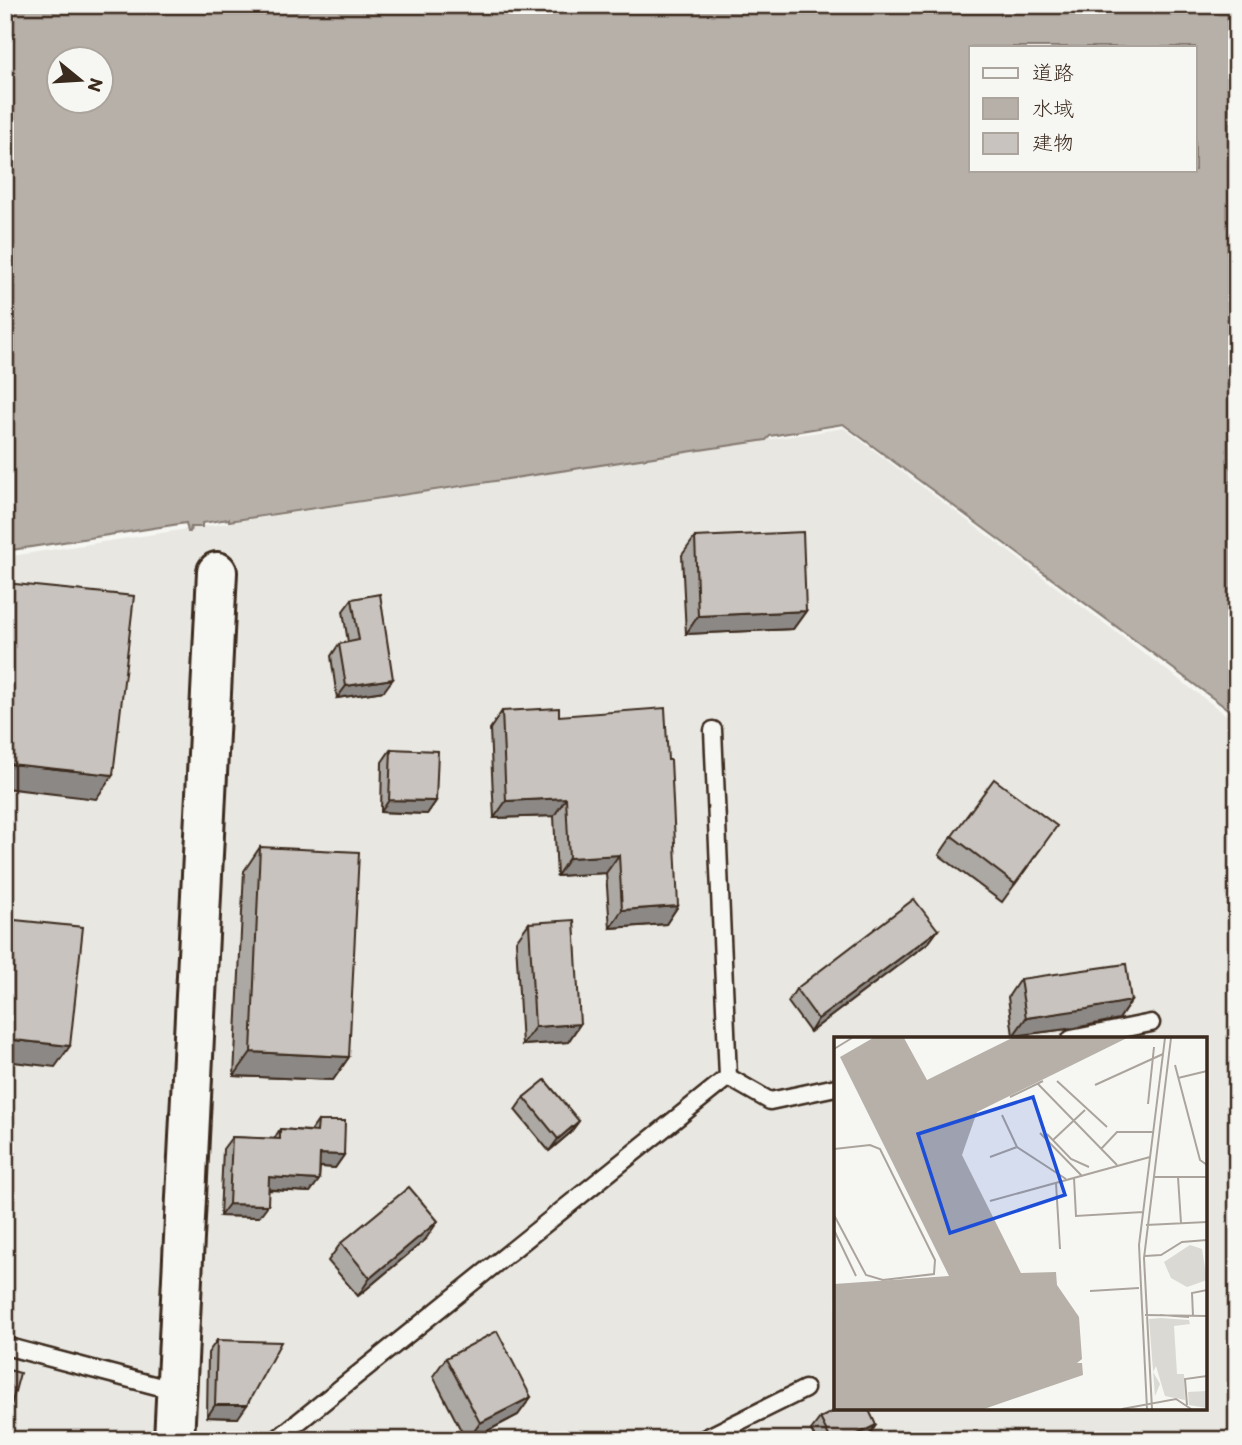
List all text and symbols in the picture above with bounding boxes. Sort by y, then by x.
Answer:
north arrow [46,46,116,116]
legend [969,46,1196,172]
text: 道路 [1032,60,1074,85]
text: N [83,75,109,95]
text: 水域 [1032,96,1074,121]
text: 建物 [1032,130,1074,155]
inset map [834,1037,1207,1410]

